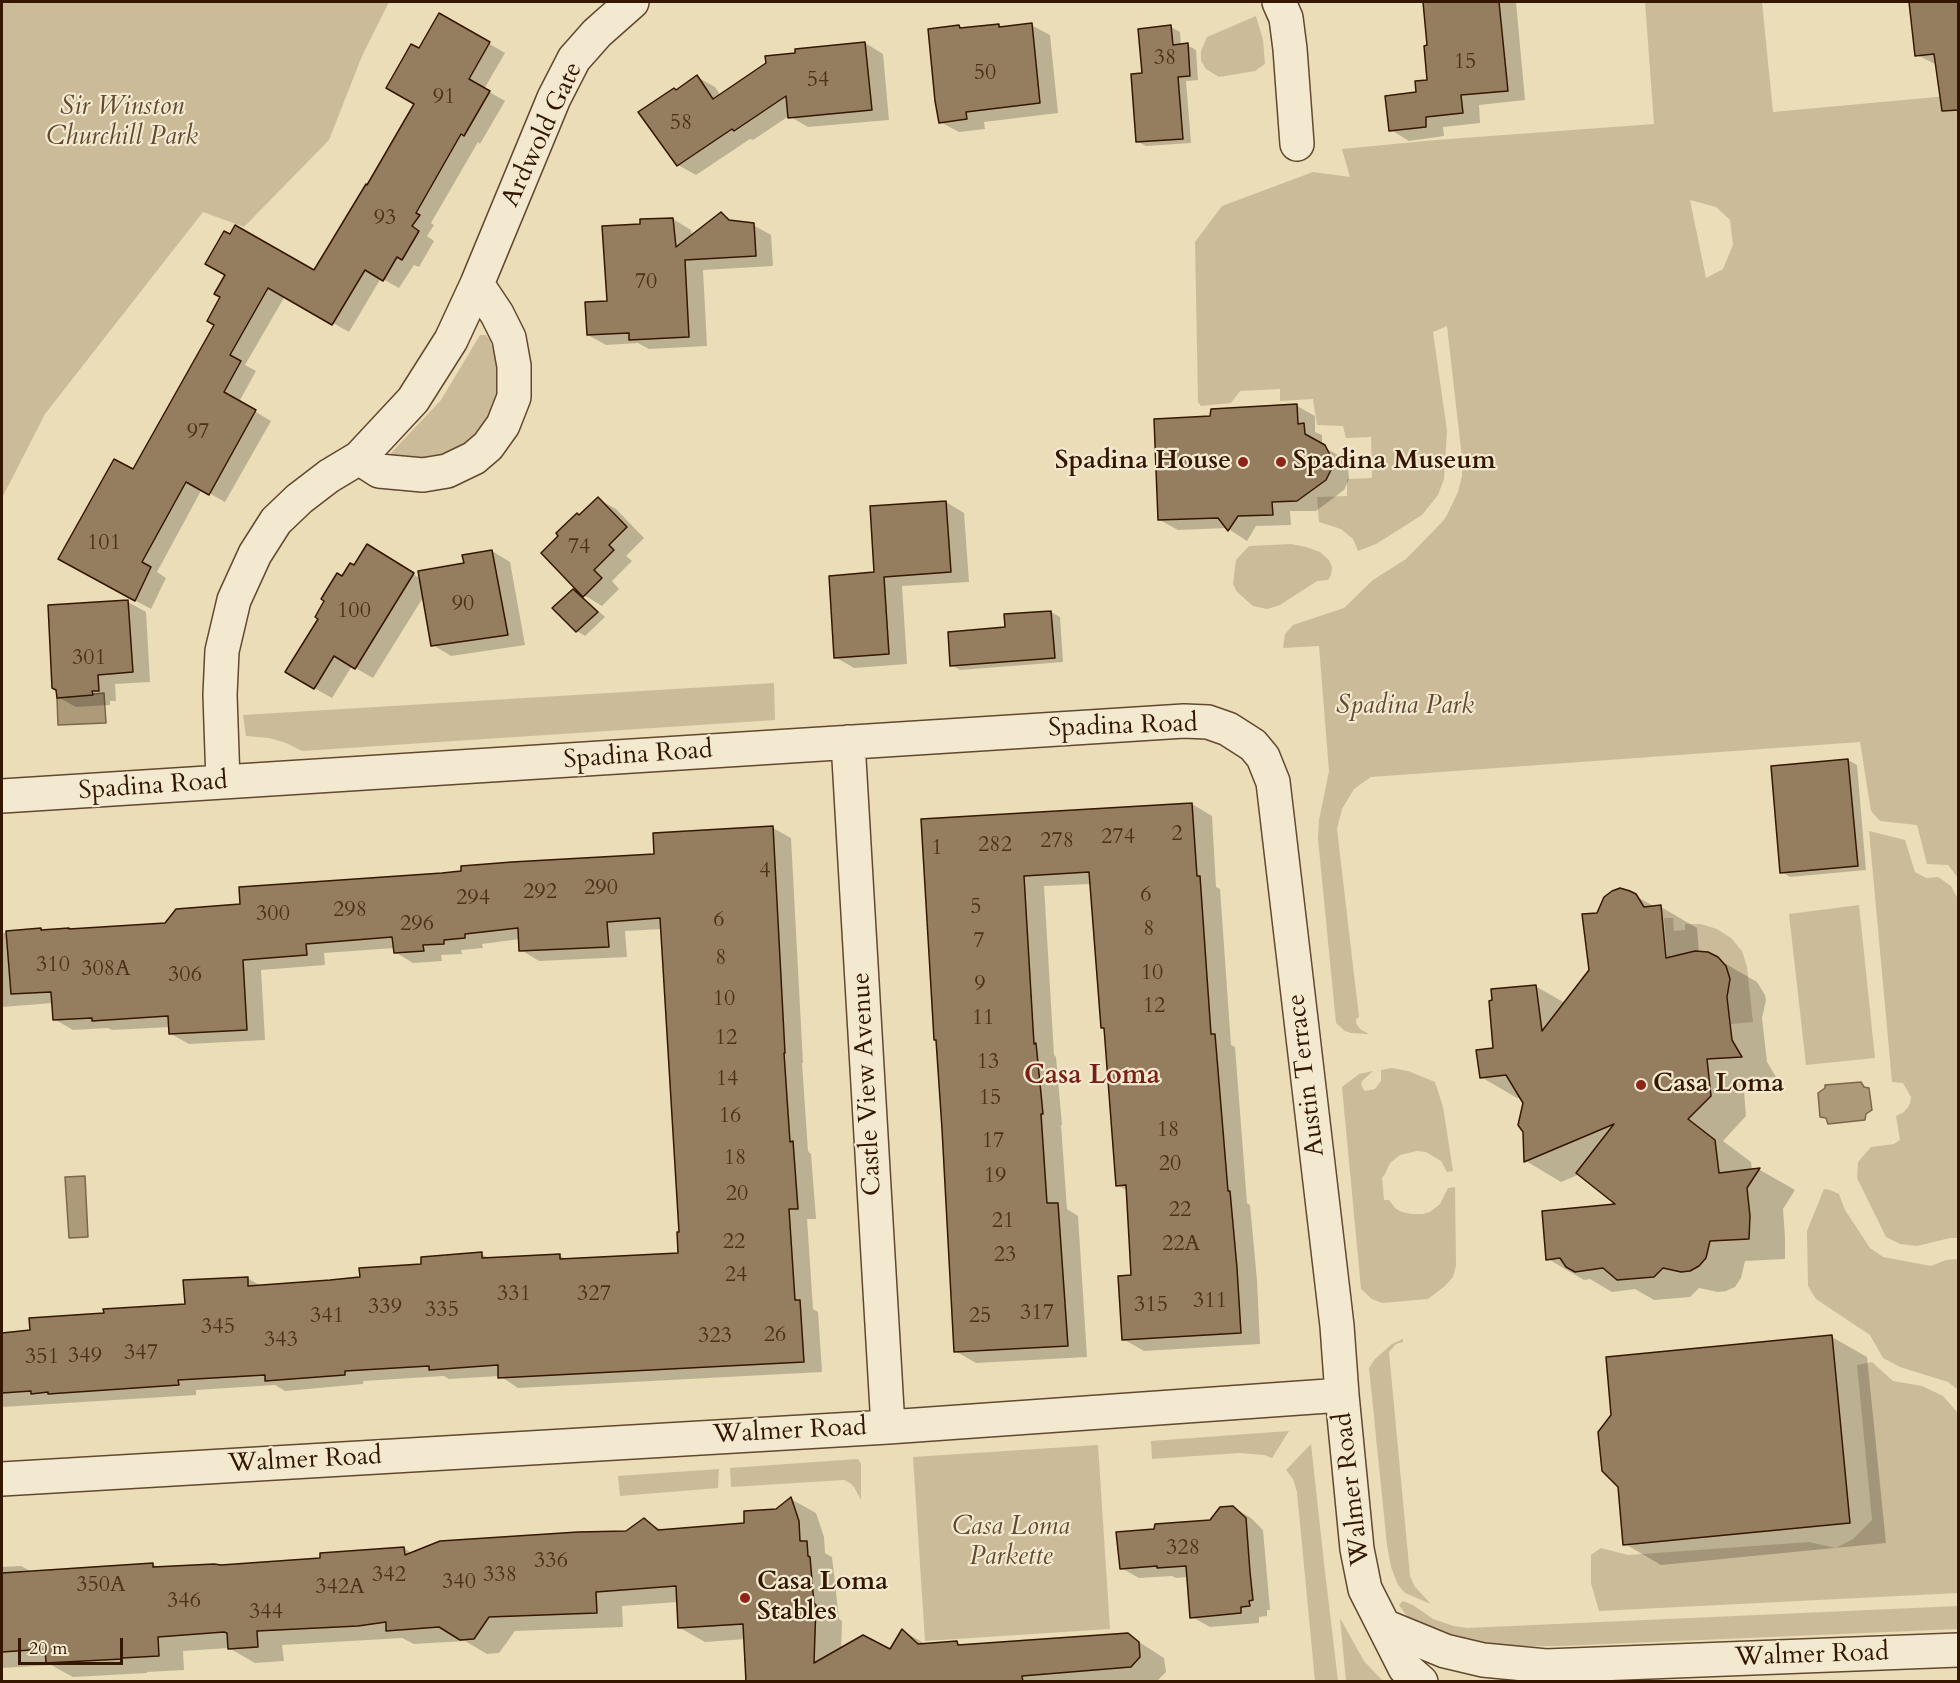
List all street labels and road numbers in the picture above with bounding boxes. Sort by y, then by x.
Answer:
street label: Ardwold Gate [496,58,590,212]
street label: Spadina Road [1048,709,1198,745]
street label: Spadina Road [562,735,714,777]
street label: Spadina Road [77,766,229,808]
street label: Castle View Avenue [847,971,889,1197]
street label: Austin Terrace [1282,992,1332,1158]
street label: Walmer Road [1328,1411,1378,1567]
street label: Walmer Road [712,1412,868,1452]
street label: Walmer Road [227,1441,383,1481]
street label: Walmer Road [1735,1638,1889,1674]

